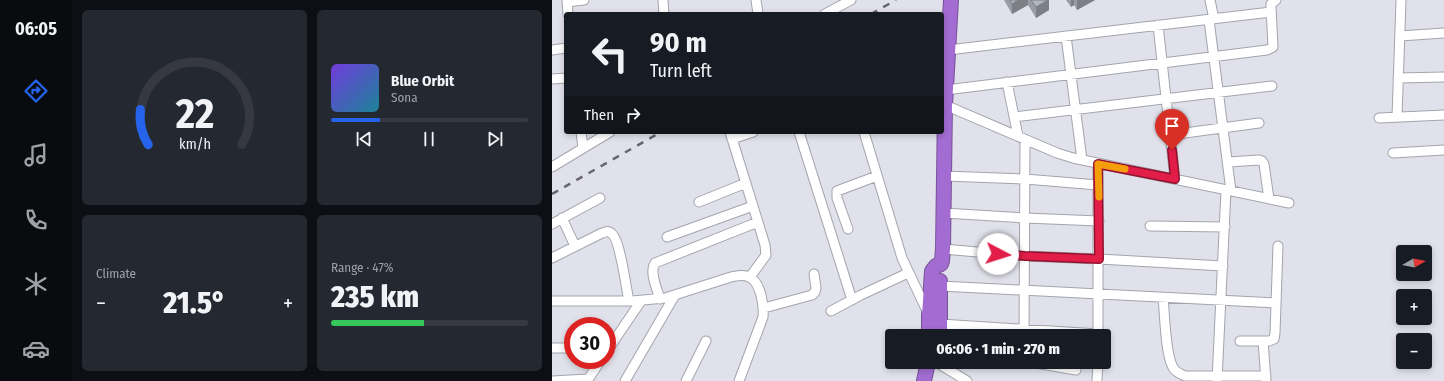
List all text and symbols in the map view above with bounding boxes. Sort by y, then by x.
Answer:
text: 06:05 [15,18,57,40]
text: 90 m [650,26,707,59]
icon: left [584,28,636,80]
text: Turn left [650,60,712,82]
text: Blue Orbit [391,72,454,90]
icon: directions [22,77,50,105]
text: 22 [174,89,214,139]
text: Sona [391,90,418,105]
icon: right [622,104,644,126]
text: Then [584,106,614,124]
pin [1155,109,1189,150]
icon: arrive [1161,115,1183,137]
icon: previous [353,128,375,150]
icon: pause [418,128,440,150]
icon: next [484,128,506,150]
text: km/h [179,136,210,153]
icon: music [22,141,50,169]
icon: phone [22,206,50,234]
position arrow [977,233,1019,275]
north arrow [1396,245,1432,281]
map controls [1396,245,1432,369]
text: Range · 47% [331,260,394,275]
text: Climate [96,266,136,281]
icon: climate [22,270,50,298]
text: 235 km [331,279,419,315]
text: 21.5° [163,285,226,321]
button: + [1396,289,1432,325]
text: − [96,290,106,317]
text: + [283,290,293,317]
speed limit sign: 30 [564,317,616,369]
button: − [1396,333,1432,369]
icon: car [22,335,50,363]
text: 06:06 · 1 min · 270 m [936,340,1060,358]

